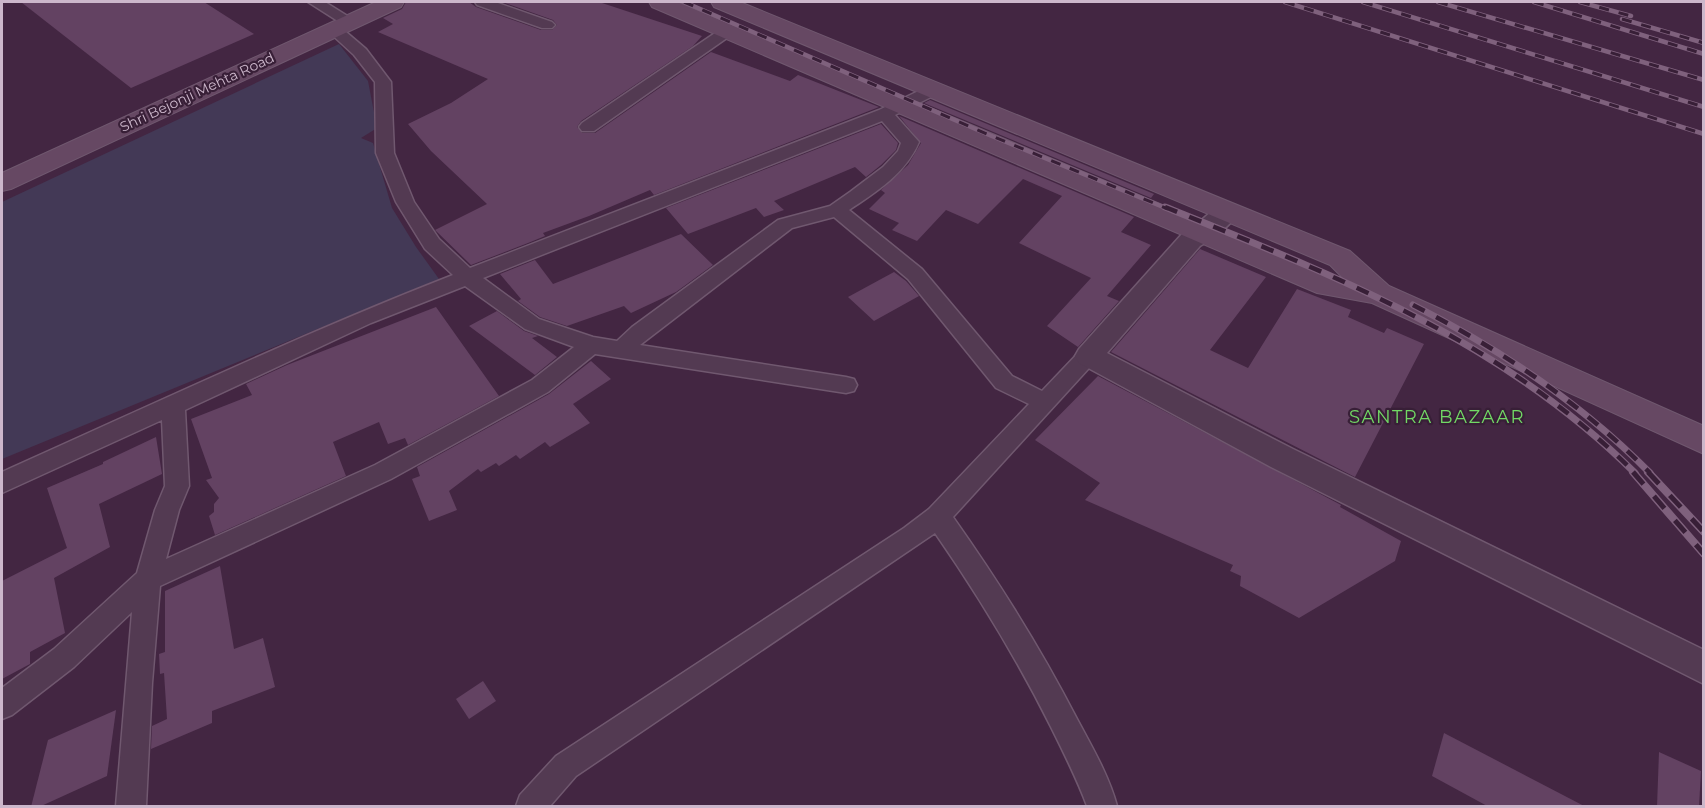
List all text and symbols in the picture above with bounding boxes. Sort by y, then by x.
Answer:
street label: Shri Bejonji Mehta Road [117,48,277,136]
district label: SANTRA BAZAAR [1349,406,1525,428]

